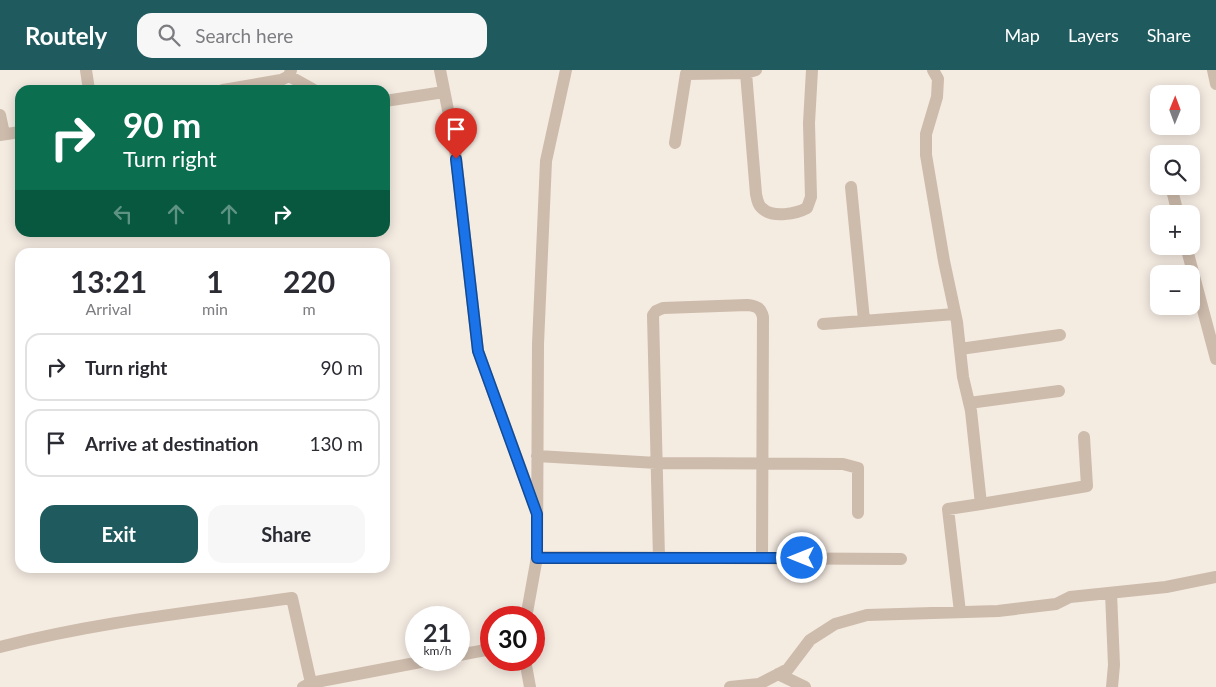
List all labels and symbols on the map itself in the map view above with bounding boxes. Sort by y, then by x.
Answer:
north arrow [1150,85,1200,135]
pin [435,108,477,159]
position arrow [775,531,827,583]
speed limit sign: 30 [480,606,545,671]

